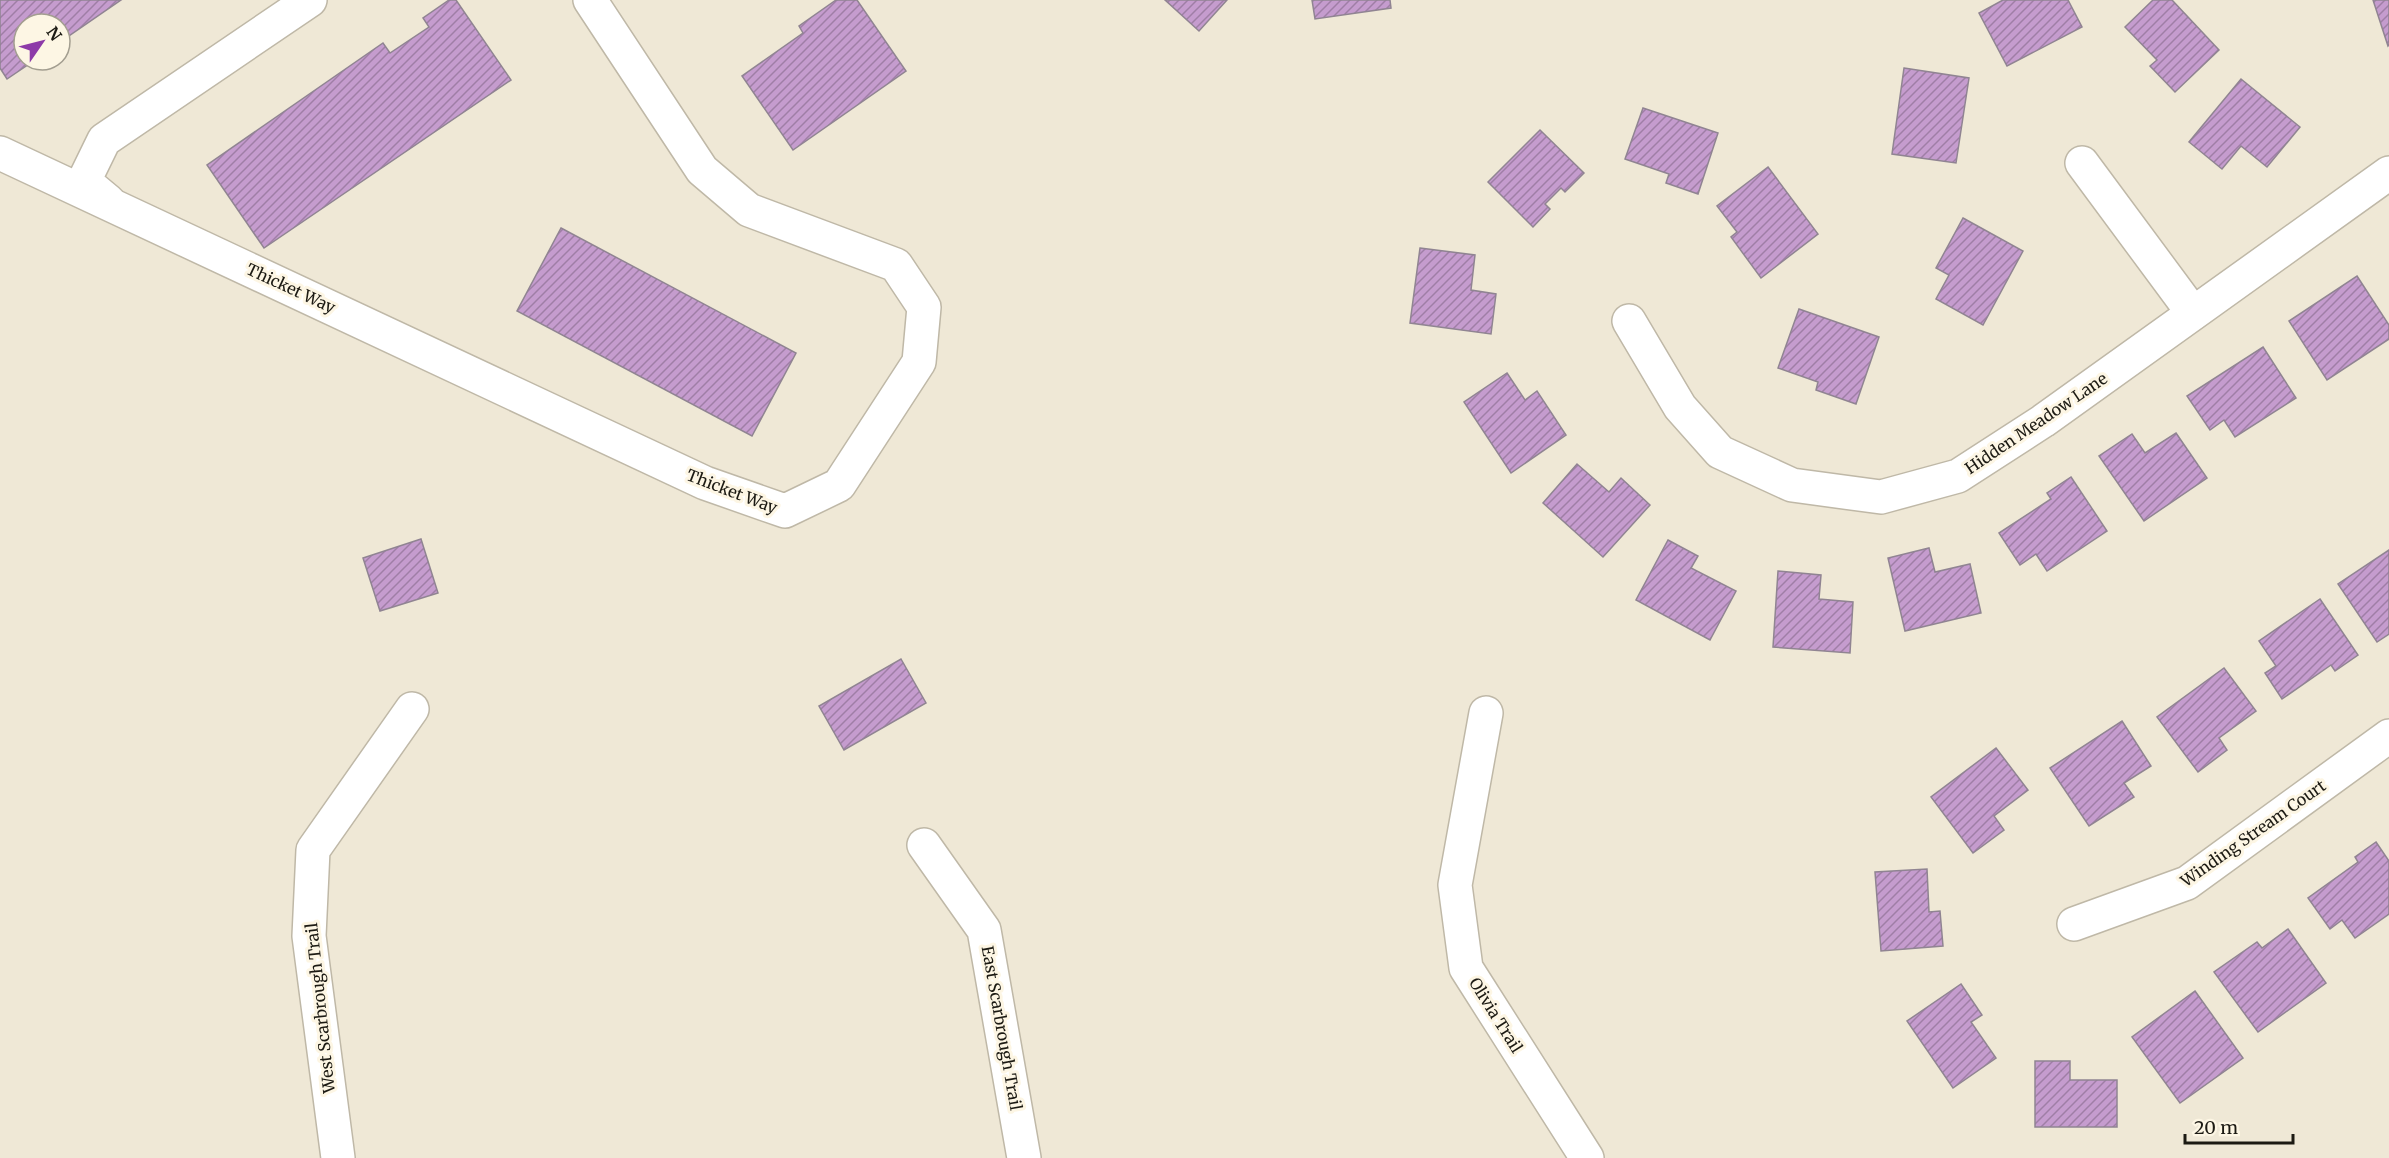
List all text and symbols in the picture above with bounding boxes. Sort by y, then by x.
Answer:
north arrow [12,12,72,72]
text: N [42,22,66,45]
street label: Thicket Way [243,259,339,318]
street label: Hidden Meadow Lane [1961,368,2111,478]
street label: Thicket Way [684,465,781,518]
street label: Winding Stream Court [2176,775,2330,891]
street label: West Scarbrough Trail [301,922,339,1095]
street label: East Scarbrough Trail [978,944,1026,1112]
street label: Olivia Trail [1465,974,1527,1056]
scale bar [2185,1107,2293,1145]
text: 20 m [2194,1116,2238,1139]

